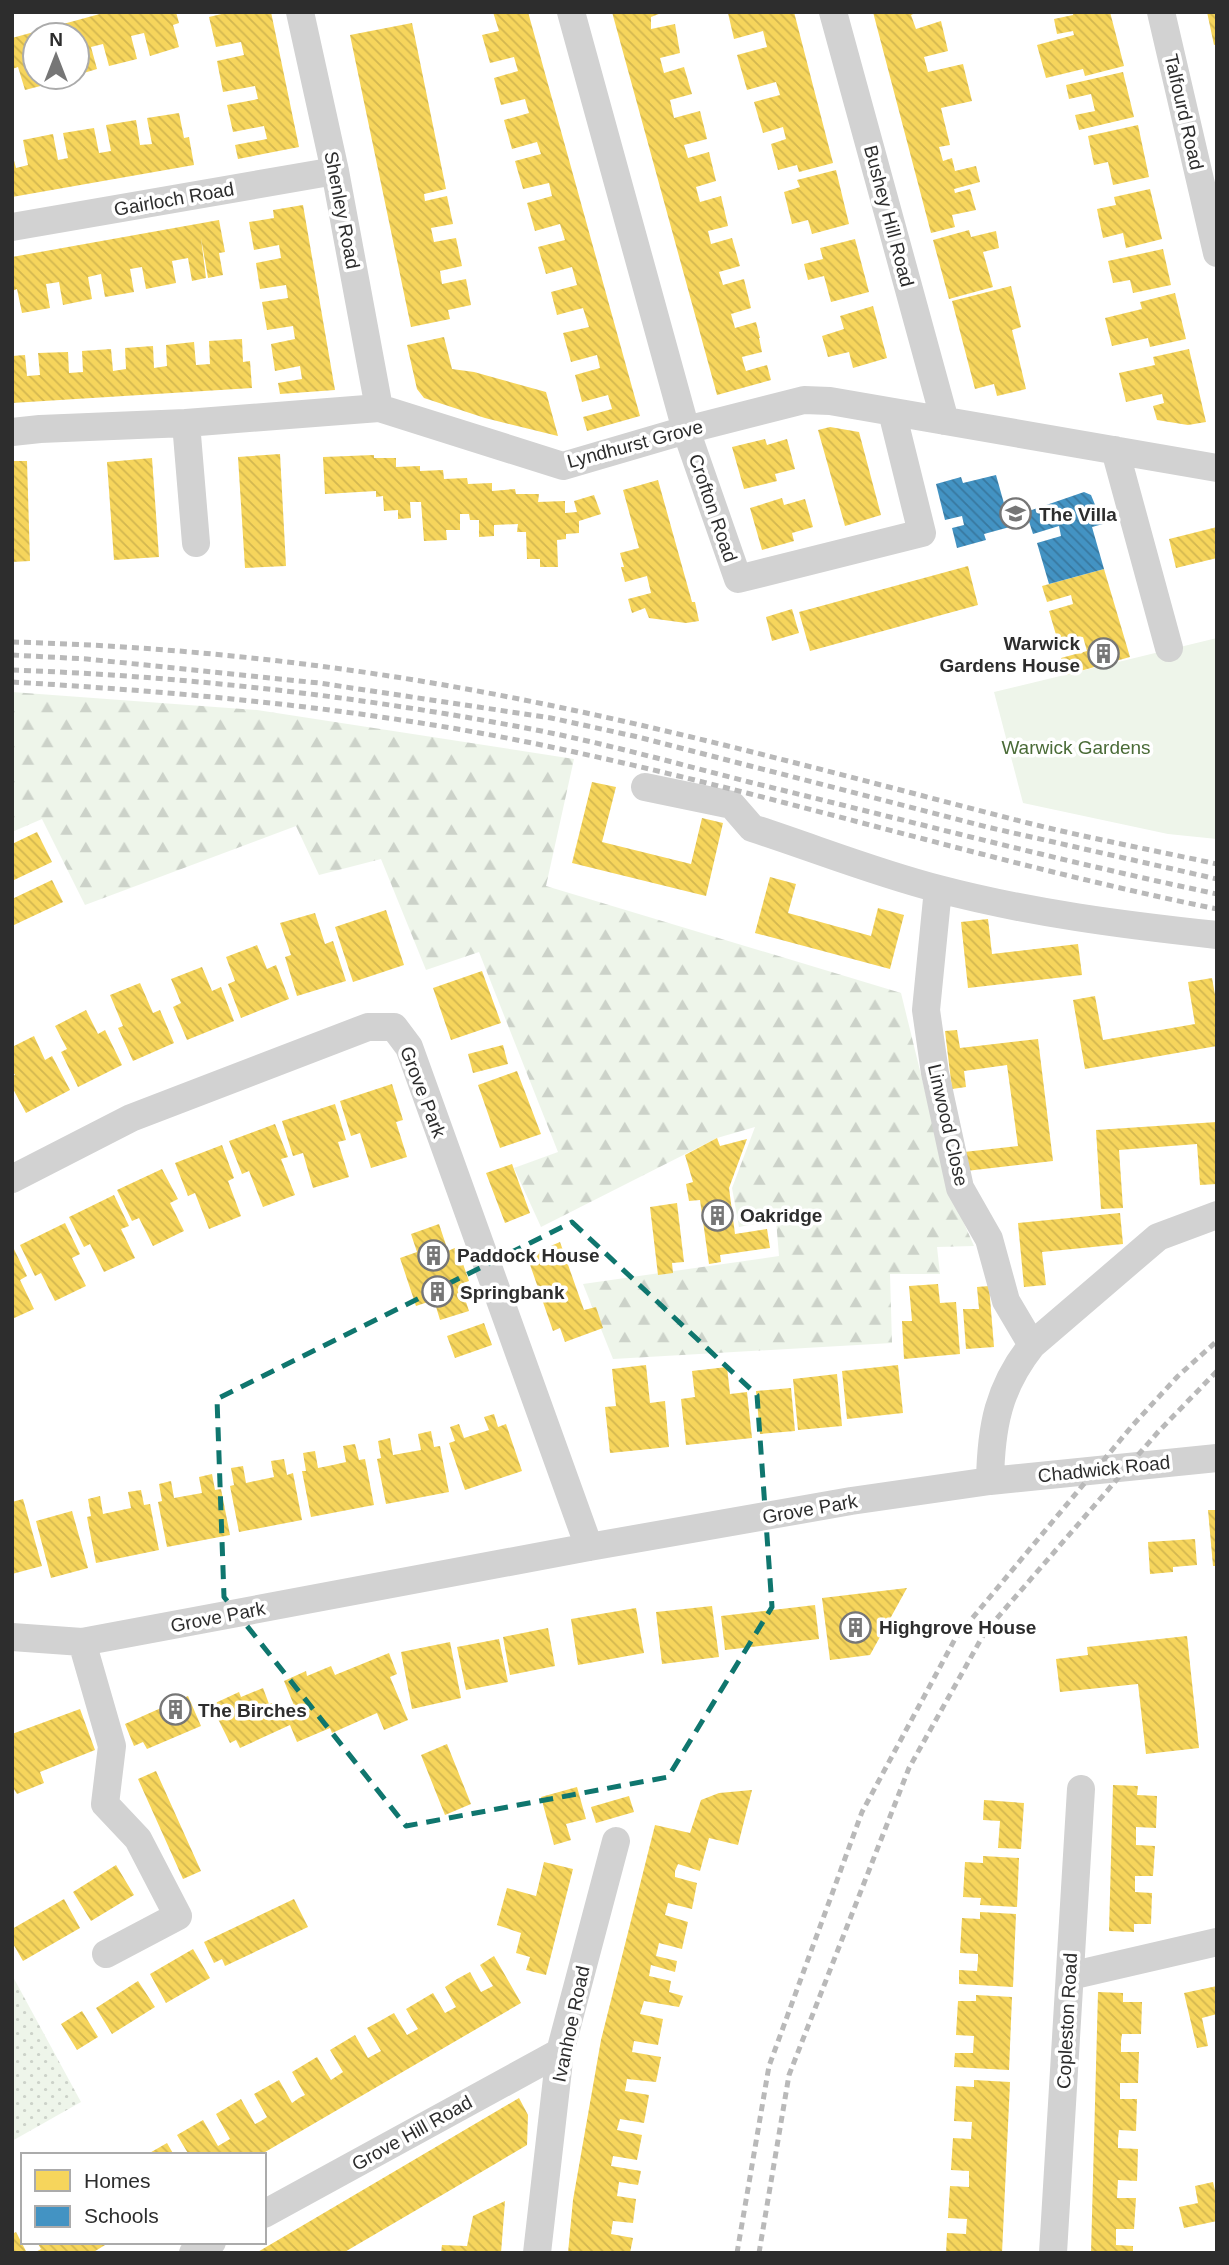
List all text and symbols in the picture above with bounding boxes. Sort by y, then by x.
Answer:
north arrow [21,21,91,91]
text: N [49,29,63,50]
street label: Talfourd Road [1160,52,1208,172]
street label: Bushey Hill Road [860,143,918,289]
street label: Shenley Road [320,149,364,271]
street label: Gairloch Road [112,178,236,220]
street label: Lyndhurst Grove [565,416,705,472]
street label: Crofton Road [685,451,741,565]
school or university icon: The Villa [999,497,1033,531]
place label: The Villa [1039,504,1117,525]
place label: Warwick Gardens House [940,633,1080,676]
building icon: Warwick Gardens House [1086,637,1120,671]
park label: Warwick Gardens [1001,737,1151,758]
street label: Grove Park [396,1043,450,1141]
street label: Linwood Close [924,1062,972,1188]
building icon: Oakridge [700,1198,734,1232]
place label: Oakridge [740,1205,822,1226]
building icon: Paddock House [417,1238,451,1272]
place label: Paddock House [457,1245,600,1266]
building icon: Springbank [420,1275,454,1309]
place label: Springbank [460,1282,565,1303]
street label: Chadwick Road [1037,1452,1171,1486]
street label: Grove Park [761,1490,860,1528]
street label: Grove Park [169,1597,268,1636]
building icon: Highgrove House [839,1610,873,1644]
place label: Highgrove House [879,1617,1036,1638]
building icon: The Birches [158,1693,192,1727]
place label: The Birches [198,1700,307,1721]
street label: Copleston Road [1053,1952,1081,2090]
street label: Ivanhoe Road [548,1964,594,2084]
street label: Grove Hill Road [348,2091,476,2175]
legend [21,2153,266,2244]
text: Homes [84,2169,151,2192]
text: Schools [84,2204,159,2227]

